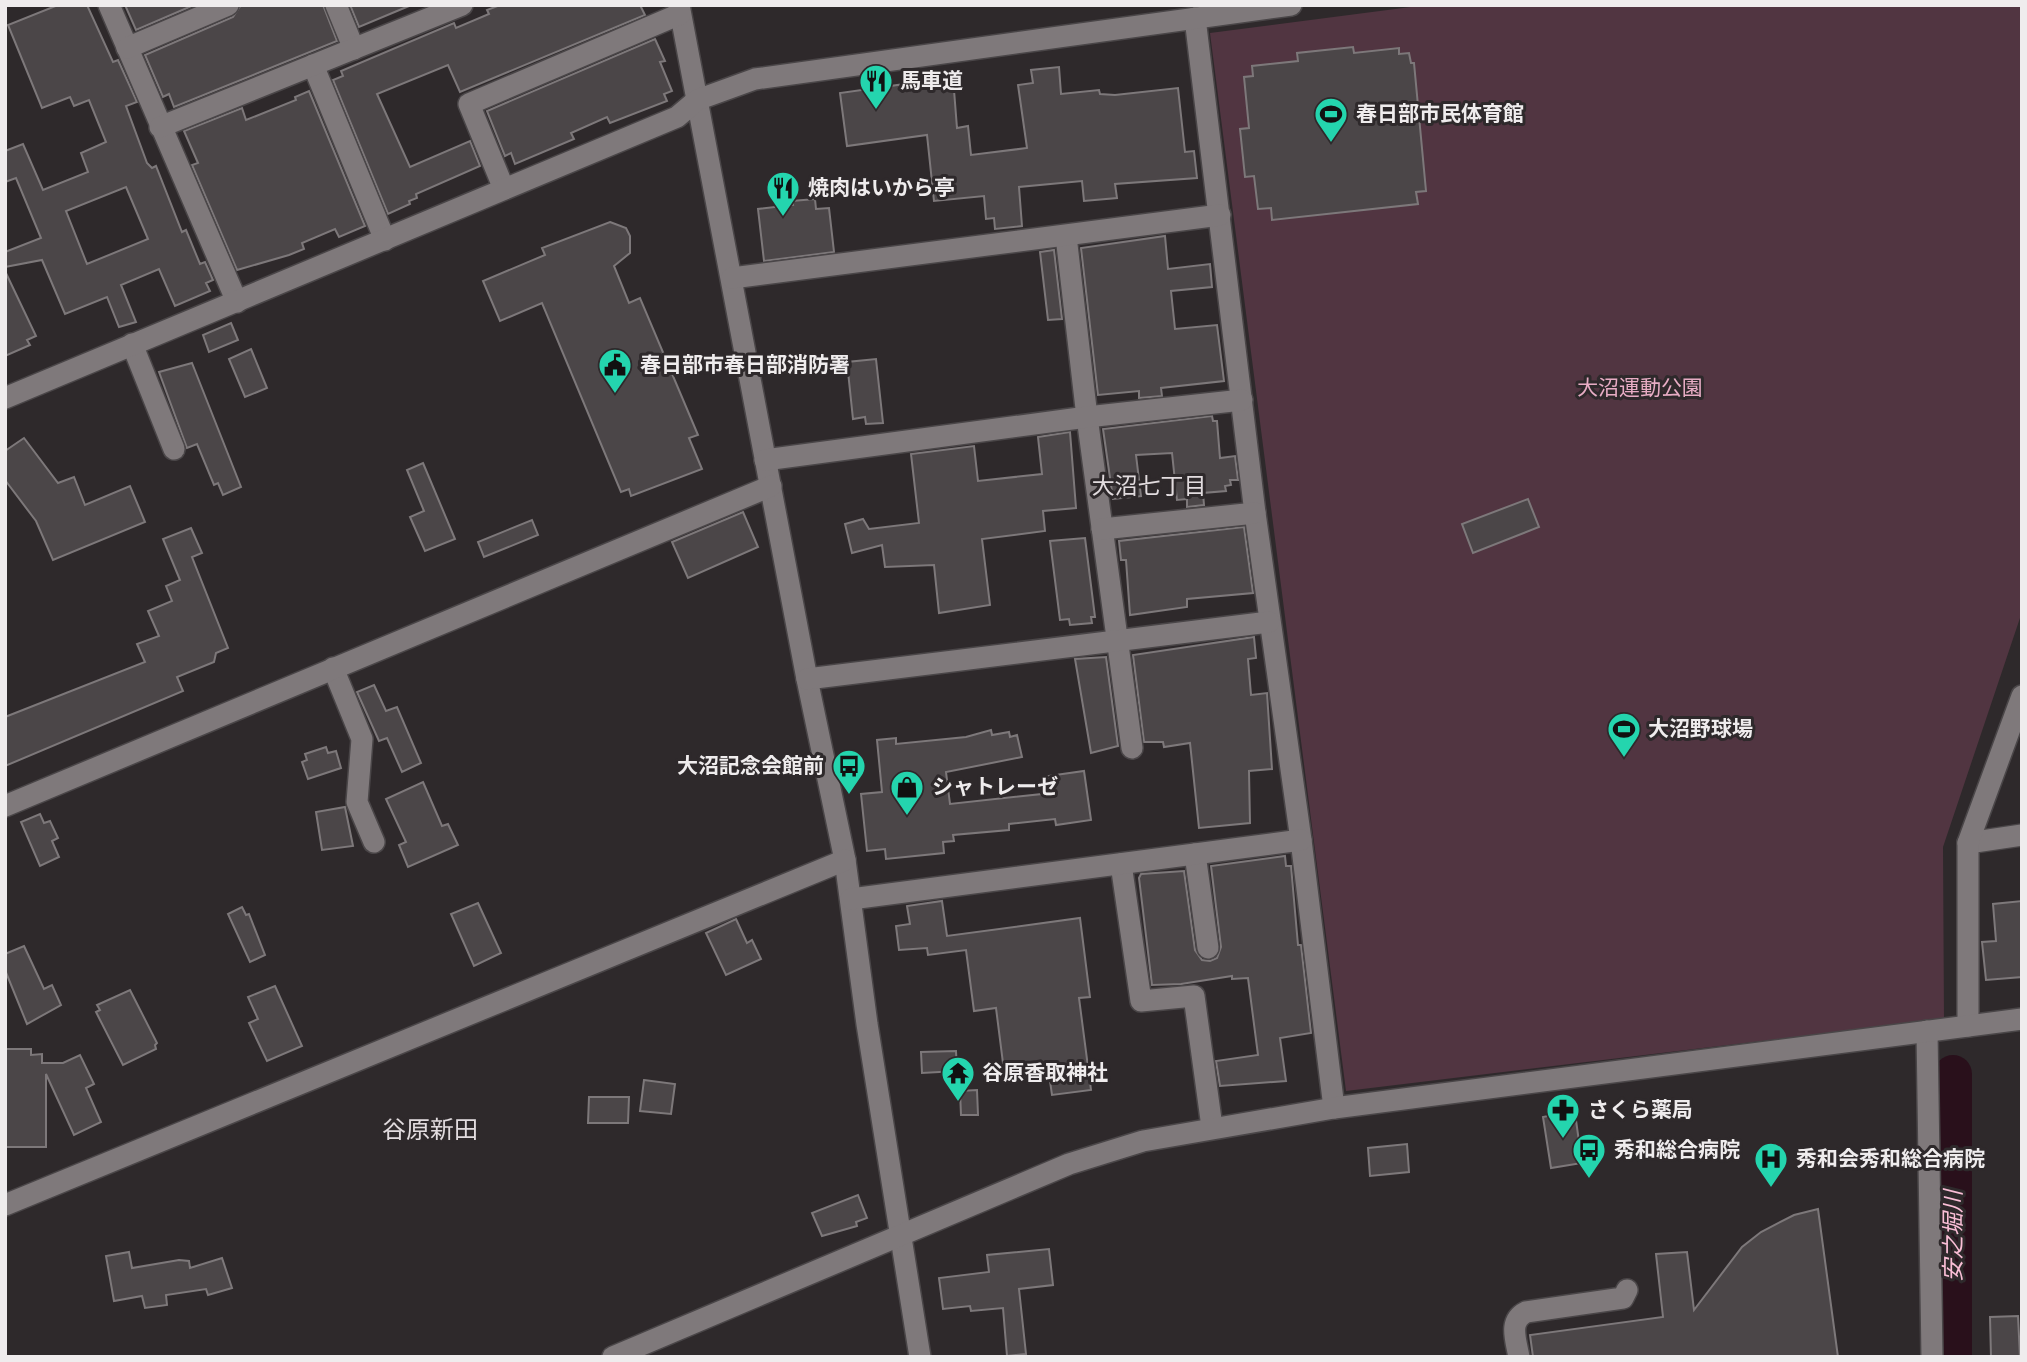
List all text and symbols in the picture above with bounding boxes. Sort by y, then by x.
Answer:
restaurant icon: 馬車道 [857,62,895,111]
place label: 馬車道 [900,67,963,93]
sports icon: 春日部市民体育館 [1312,95,1350,144]
place label: 春日部市民体育館 [1356,100,1524,126]
restaurant icon: 焼肉はいから亭 [764,169,802,218]
place label: 焼肉はいから亭 [808,174,955,200]
public building icon: 春日部市春日部消防署 [596,346,634,395]
place label: 春日部市春日部消防署 [640,351,850,377]
park label: 大沼運動公園 [1577,374,1703,400]
district label: 大沼七丁目 [1092,471,1207,500]
sports icon: 大沼野球場 [1605,710,1643,759]
place label: 大沼野球場 [1648,715,1753,741]
bus stop icon: 大沼記念会館前 [830,747,868,796]
place label: 大沼記念会館前 [677,752,824,778]
shop icon: シャトレーゼ [888,768,926,817]
place label: シャトレーゼ [932,773,1058,799]
temple icon: 谷原香取神社 [939,1054,977,1103]
place label: 谷原香取神社 [982,1059,1108,1085]
pharmacy icon: さくら薬局 [1544,1091,1582,1140]
place label: さくら薬局 [1588,1096,1693,1122]
district label: 谷原新田 [382,1114,478,1144]
bus stop icon: 秀和総合病院 [1570,1131,1608,1180]
place label: 秀和総合病院 [1614,1136,1740,1162]
hospital icon: 秀和会秀和総合病院 [1752,1140,1790,1189]
place label: 秀和会秀和総合病院 [1796,1145,1985,1171]
water label: 安之堀川 [1938,1187,1967,1282]

